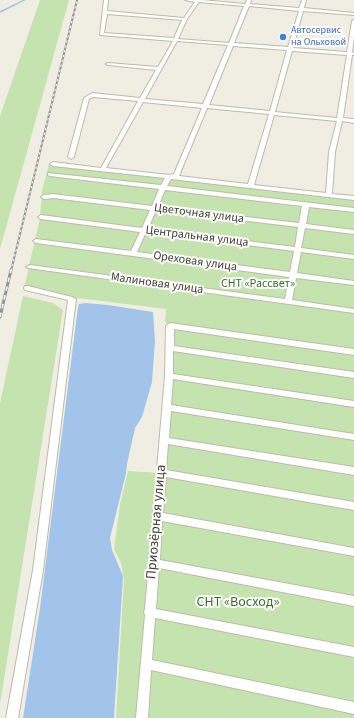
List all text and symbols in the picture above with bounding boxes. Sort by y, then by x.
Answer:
place label: Автосервис на Ольховой [291,25,346,48]
marker: Автосервис на Ольховой [278,32,288,42]
street label: Цветочная улица [153,201,245,227]
street label: Центральная улица [145,224,249,250]
street label: Ореховая улица [152,249,238,275]
street label: Малиновая улица [110,270,204,298]
park label: СНТ «Рассвет» [221,277,295,291]
street label: Приозёрная улица [144,464,170,580]
park label: СНТ «Восход» [197,595,279,611]

